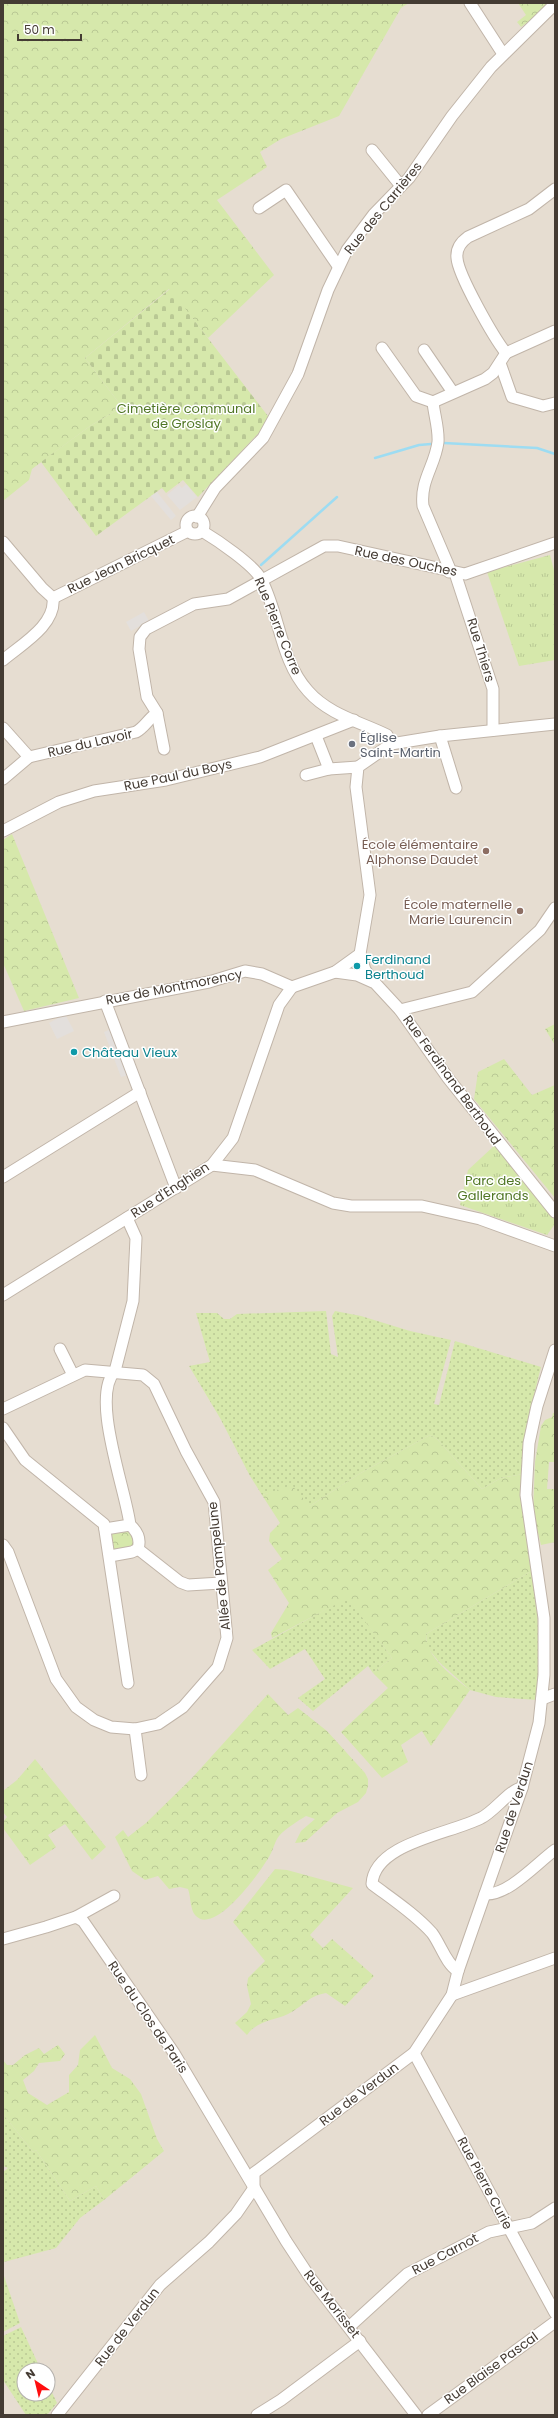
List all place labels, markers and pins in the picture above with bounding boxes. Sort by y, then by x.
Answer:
place label: Église Saint-Martin [360,728,441,762]
marker: Église Saint-Martin [347,739,357,749]
place label: École élémentaire Alphonse Daudet [362,835,478,869]
marker: École élémentaire Alphonse Daudet [481,846,491,856]
place label: École maternelle Marie Laurencin [404,895,512,929]
marker: École maternelle Marie Laurencin [515,906,525,916]
place label: Ferdinand Berthoud [365,950,431,984]
marker: Ferdinand Berthoud [352,961,362,971]
place label: Château Vieux [82,1043,178,1062]
marker: Château Vieux [69,1047,79,1057]

